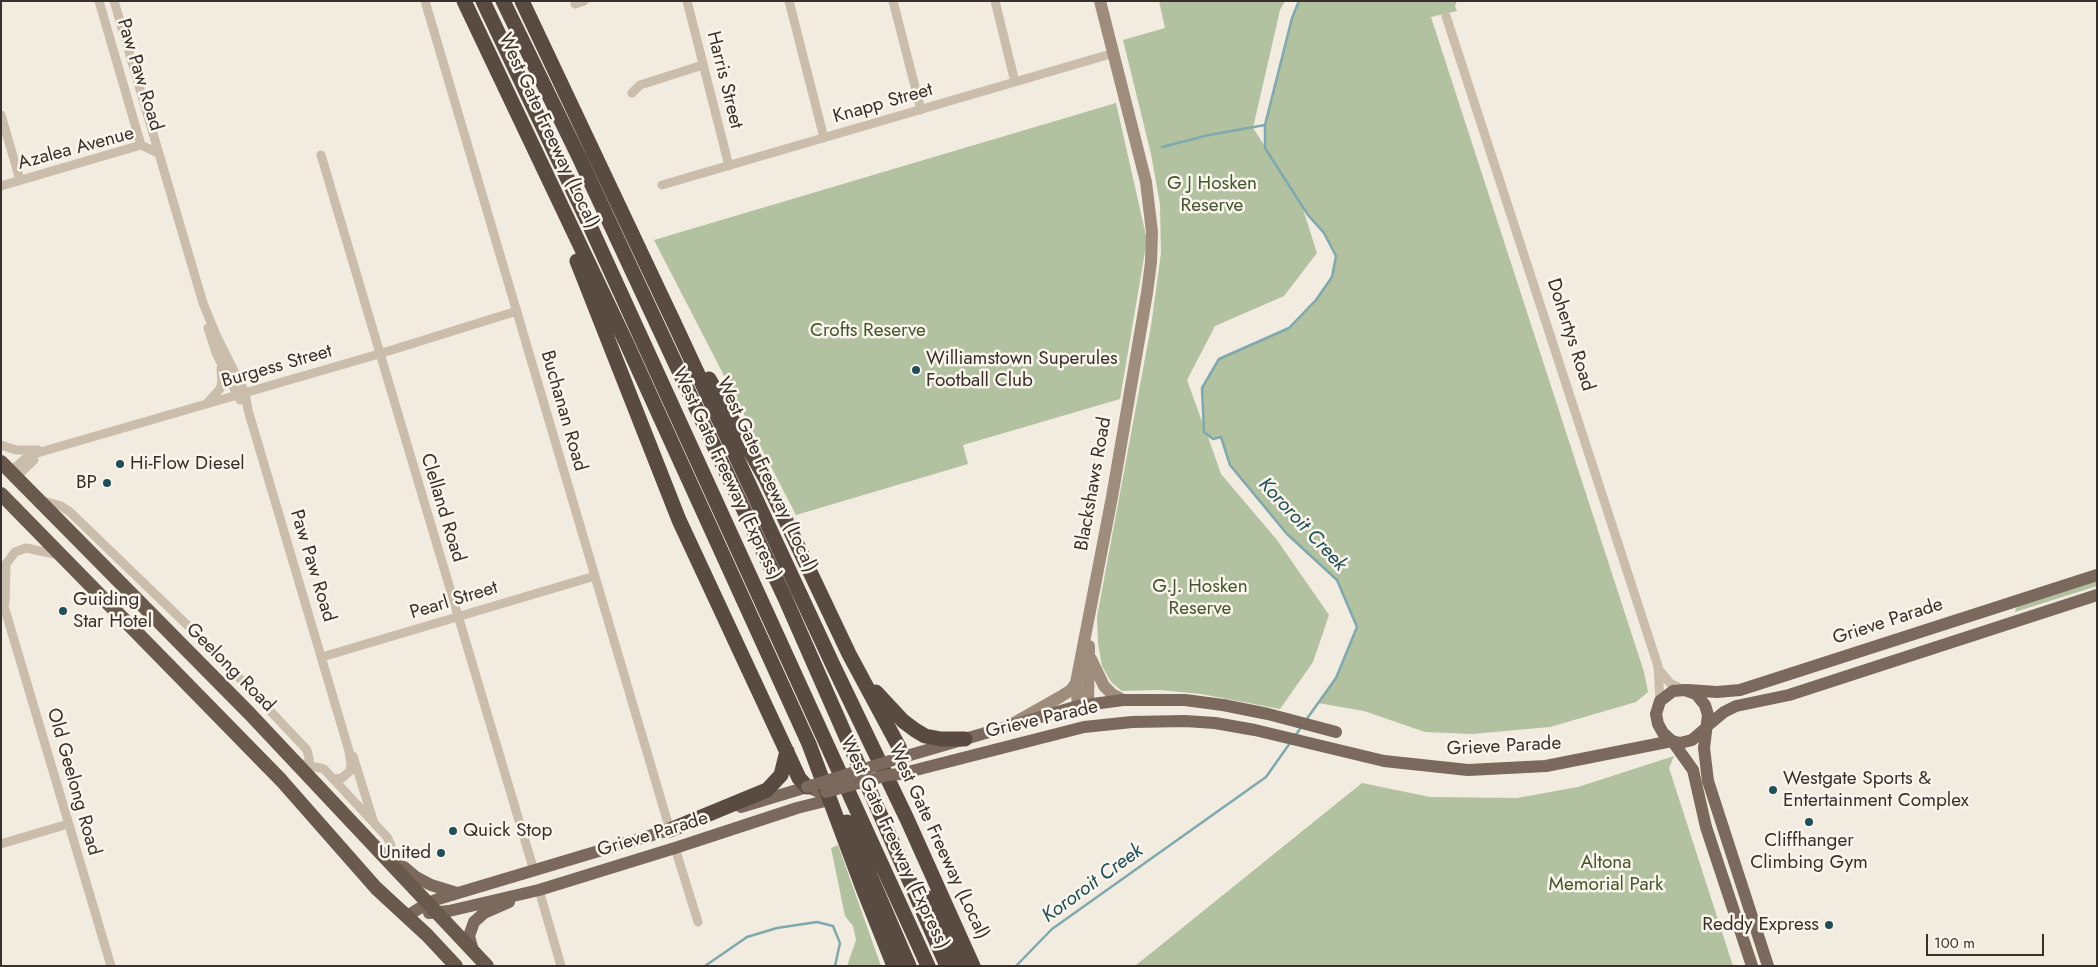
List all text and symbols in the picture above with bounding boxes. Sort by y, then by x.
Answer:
street label: Paw Paw Road [111,16,167,134]
street label: Harris Street [701,29,747,131]
street label: West Gate Freeway (Local) [493,30,603,232]
street label: Knapp Street [831,79,935,129]
street label: Azalea Avenue [15,123,137,175]
park label: G J Hosken Reserve [1167,173,1257,217]
street label: Dohertys Road [1541,276,1599,394]
park label: Crofts Reserve [810,320,926,342]
street label: Burgess Street [219,340,335,394]
street label: Buchanan Road [535,348,591,474]
place label: Williamstown Superules Football Club [926,348,1118,392]
street label: West Gate Freeway (Express) [667,364,785,584]
marker: Williamstown Superules Football Club [910,364,922,376]
street label: West Gate Freeway (Local) [711,374,821,576]
street label: Blackshaws Road [1071,415,1117,553]
street label: Clelland Road [415,451,469,565]
place label: Hi-Flow Diesel [130,453,245,475]
marker: Hi-Flow Diesel [114,458,126,470]
place label: BP [76,472,97,494]
water label: Kororoit Creek [1253,473,1351,577]
marker: BP [101,477,113,489]
street label: Paw Paw Road [284,507,340,625]
park label: G.J. Hosken Reserve [1152,576,1248,620]
street label: Pearl Street [407,577,501,625]
place label: Guiding Star Hotel [73,589,152,633]
street label: Grieve Parade [1830,593,1946,651]
marker: Guiding Star Hotel [57,605,69,617]
street label: Geelong Road [181,619,279,717]
street label: Grieve Parade [984,696,1100,744]
street label: Old Geelong Road [41,706,105,858]
street label: West Gate Freeway (Express) [835,733,953,953]
street label: Grieve Parade [1446,733,1562,761]
street label: West Gate Freeway (Local) [883,741,993,943]
place label: Westgate Sports & Entertainment Complex [1783,768,1969,812]
marker: Westgate Sports & Entertainment Complex [1767,784,1779,796]
street label: Grieve Parade [595,807,711,863]
marker: Cliffhanger Climbing Gym [1803,816,1815,828]
place label: Quick Stop [463,820,552,842]
marker: Quick Stop [447,825,459,837]
place label: Cliffhanger Climbing Gym [1750,830,1868,874]
water label: Kororoit Creek [1038,839,1148,929]
place label: United [379,842,431,864]
marker: United [435,847,447,859]
park label: Altona Memorial Park [1549,852,1663,896]
place label: Reddy Express [1702,914,1819,936]
marker: Reddy Express [1823,919,1835,931]
scale bar [1928,924,2046,956]
text: 100 m [1934,932,1975,954]

